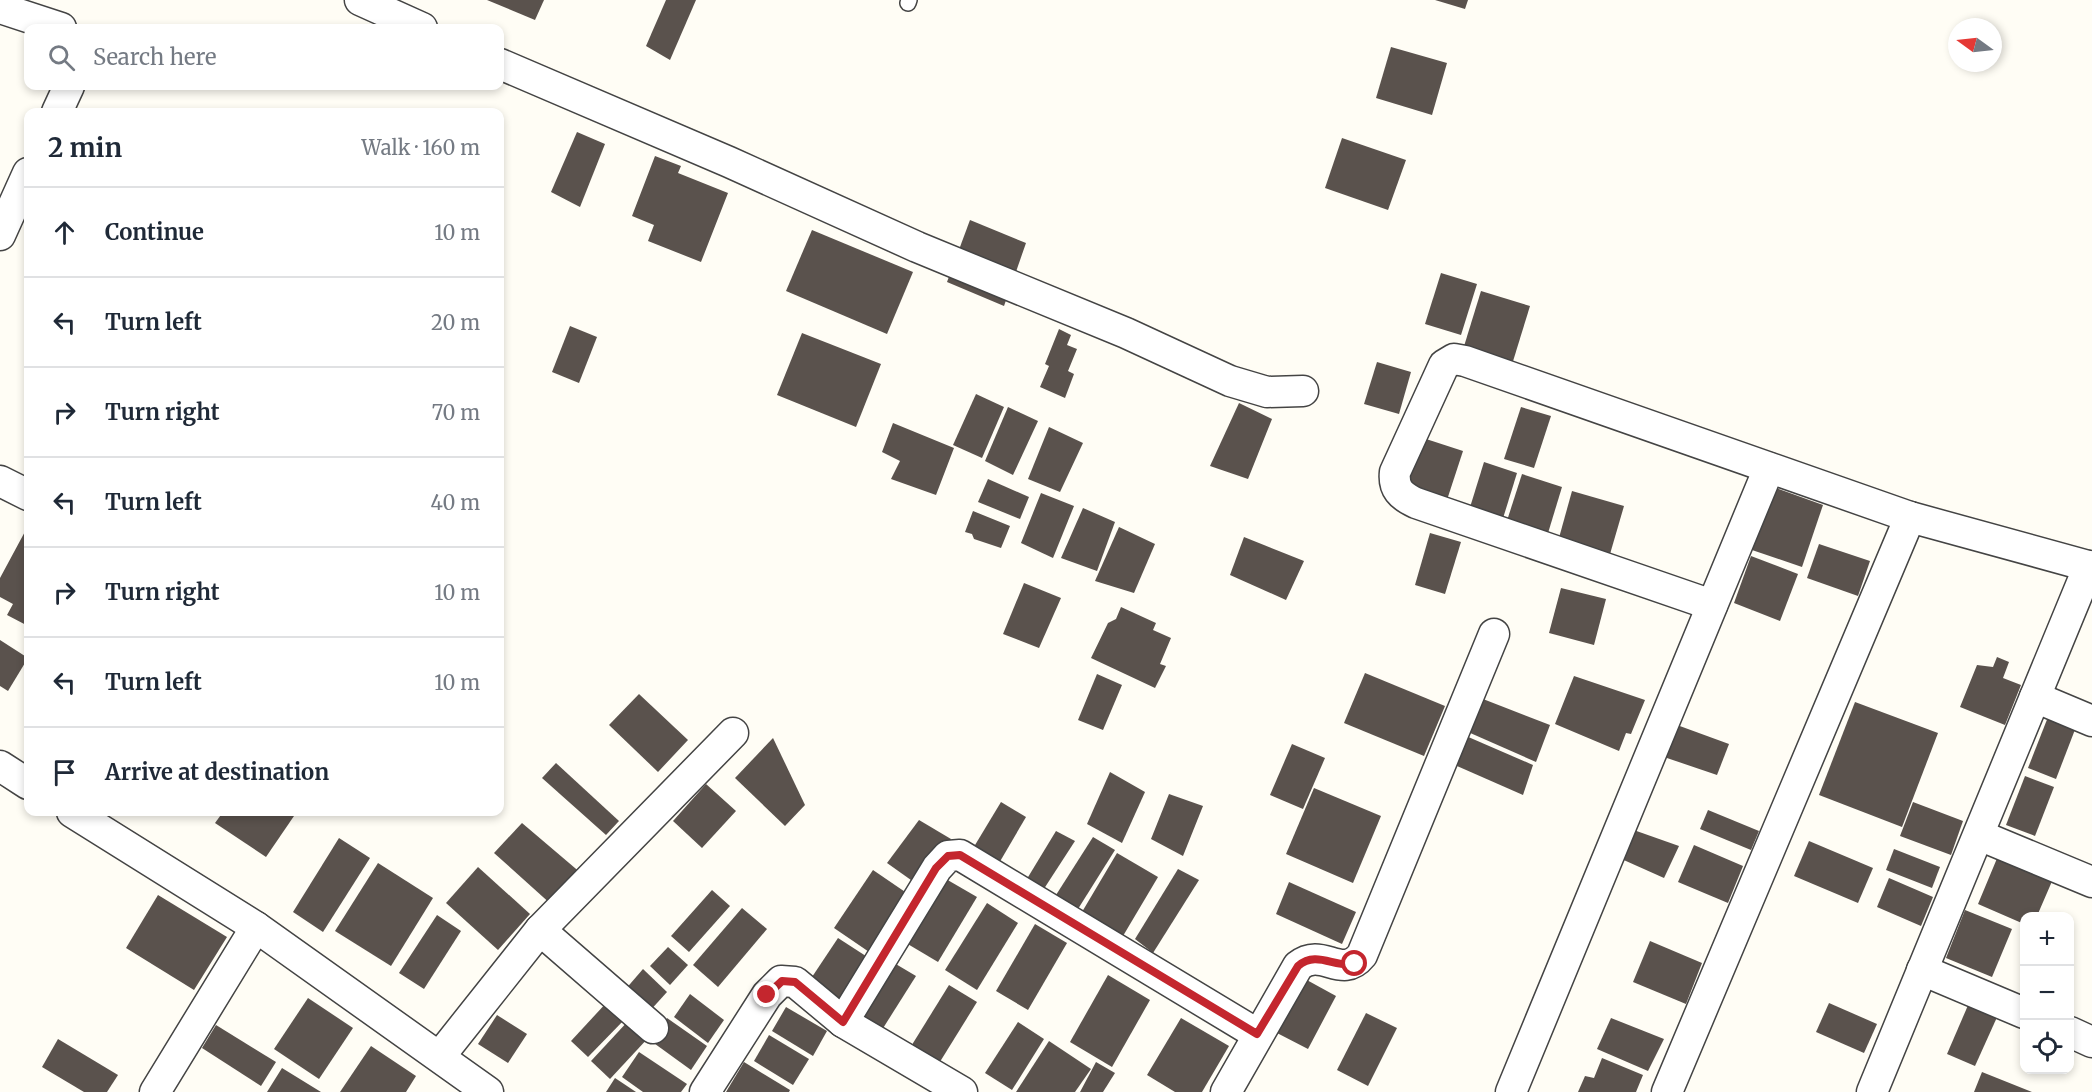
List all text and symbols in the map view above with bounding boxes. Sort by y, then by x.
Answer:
north arrow [1948,18,2002,72]
search box [24,24,504,90]
icon: search [45,41,78,74]
text: Search here [93,43,216,71]
text: 2 min [48,131,122,164]
text: Walk · 160 m [362,135,480,160]
icon: ahead [48,216,81,249]
text: Continue [105,218,204,246]
text: 10 m [434,220,480,245]
icon: left [48,306,81,339]
text: Turn left [105,308,202,336]
text: 20 m [431,310,480,335]
icon: right [48,396,81,429]
text: Turn right [105,398,219,426]
text: 70 m [432,400,480,425]
icon: left [48,486,81,519]
text: Turn left [105,488,202,516]
text: 40 m [430,490,480,515]
icon: right [48,576,81,609]
text: Turn right [105,578,219,606]
text: 10 m [434,580,480,605]
icon: left [48,666,81,699]
text: Turn left [105,668,202,696]
text: 10 m [434,670,480,695]
icon: arrive [48,756,81,789]
text: Arrive at destination [105,758,329,786]
map controls [2020,912,2074,1074]
button: + [2020,912,2074,966]
route start [1341,950,1367,976]
button: − [2020,966,2074,1020]
route end [753,981,779,1007]
button: locate [2020,1020,2074,1074]

